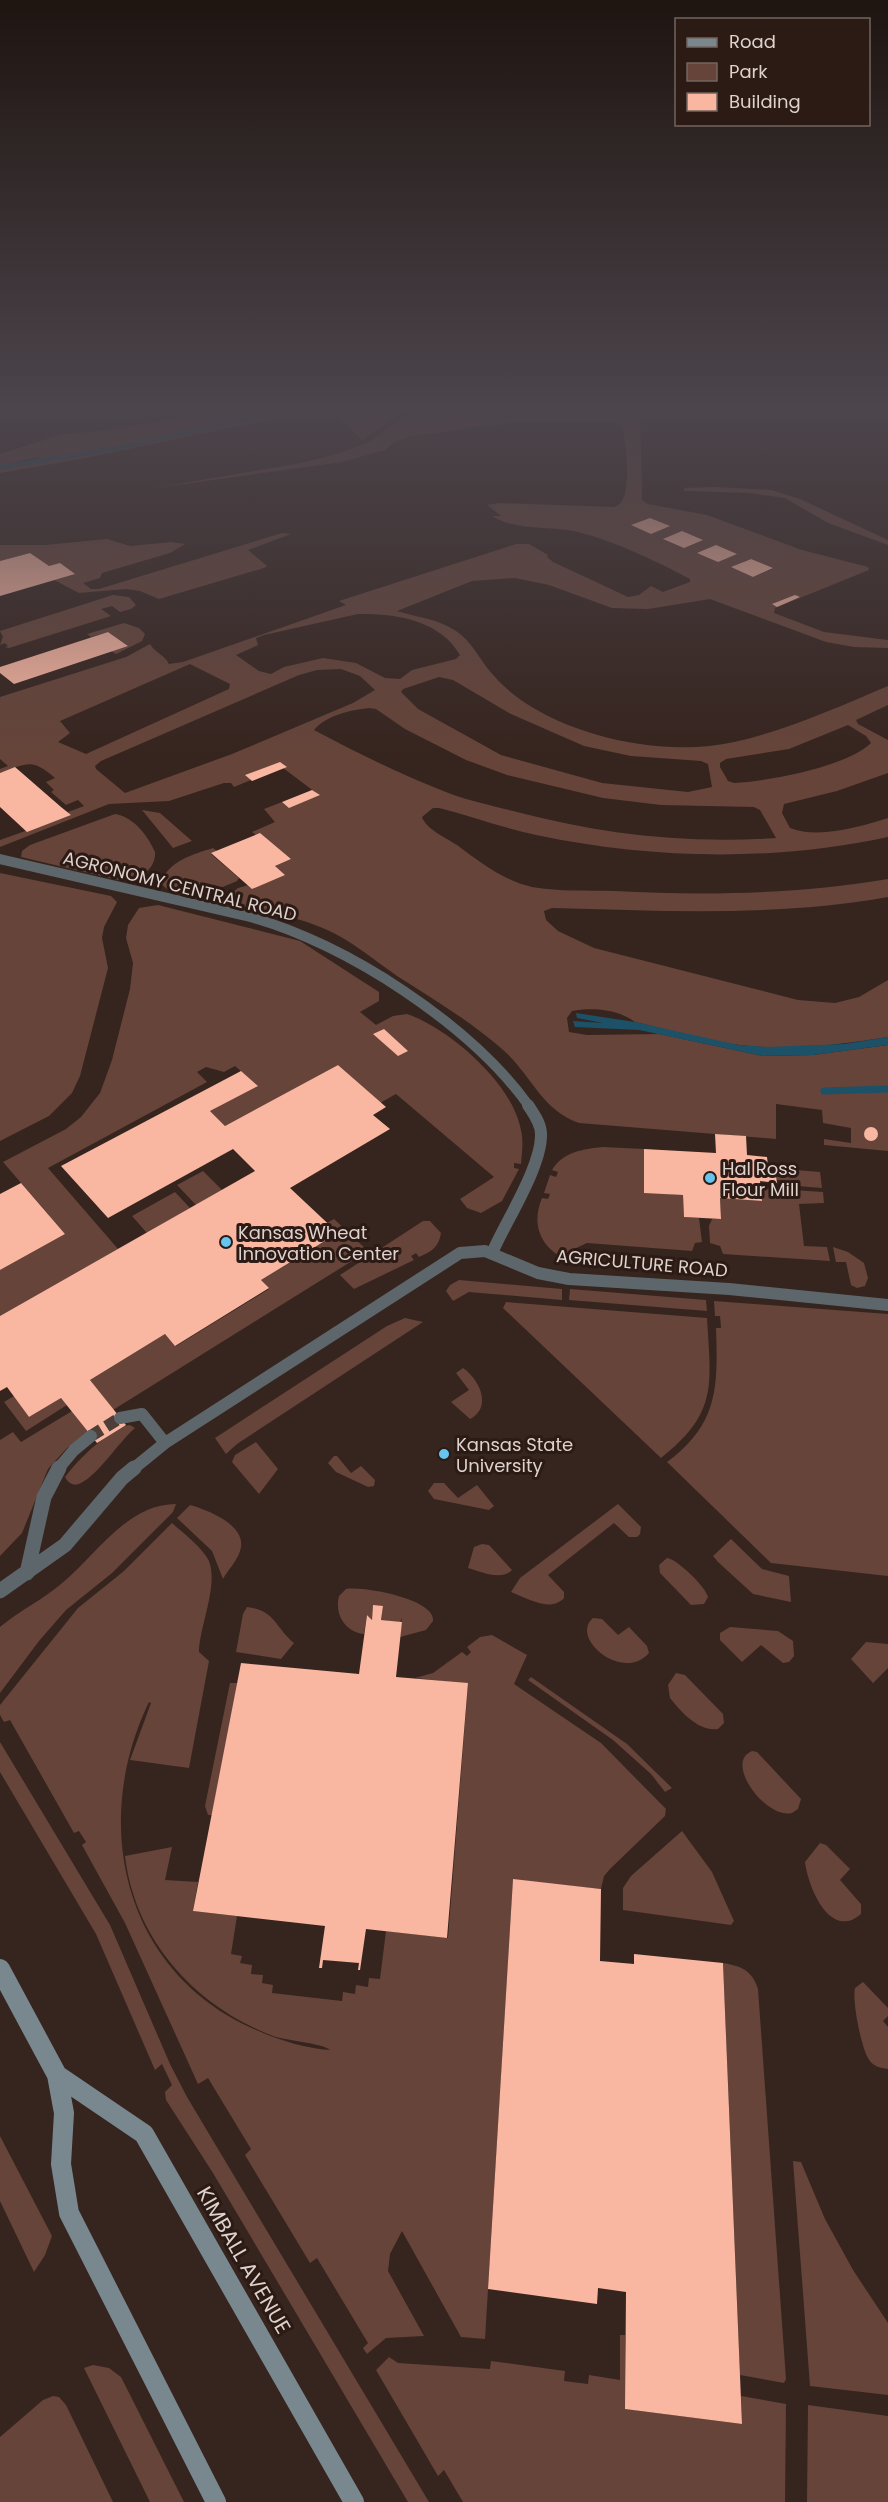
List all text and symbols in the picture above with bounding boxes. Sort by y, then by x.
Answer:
legend [675,18,870,126]
text: Road [729,29,776,54]
text: Park [729,59,768,84]
text: Building [729,89,801,114]
street label: AGRONOMY CENTRAL ROAD [61,845,299,927]
place label: Hal Ross Flour Mill [722,1156,799,1202]
marker: Hal Ross Flour Mill [703,1171,717,1185]
place label: Kansas Wheat Innovation Center [238,1220,399,1266]
marker: Kansas Wheat Innovation Center [219,1235,233,1249]
street label: AGRICULTURE ROAD [555,1243,729,1283]
place label: Kansas State University [456,1432,573,1478]
marker: Kansas State University [437,1447,451,1461]
street label: KIMBALL AVENUE [190,2181,298,2339]

